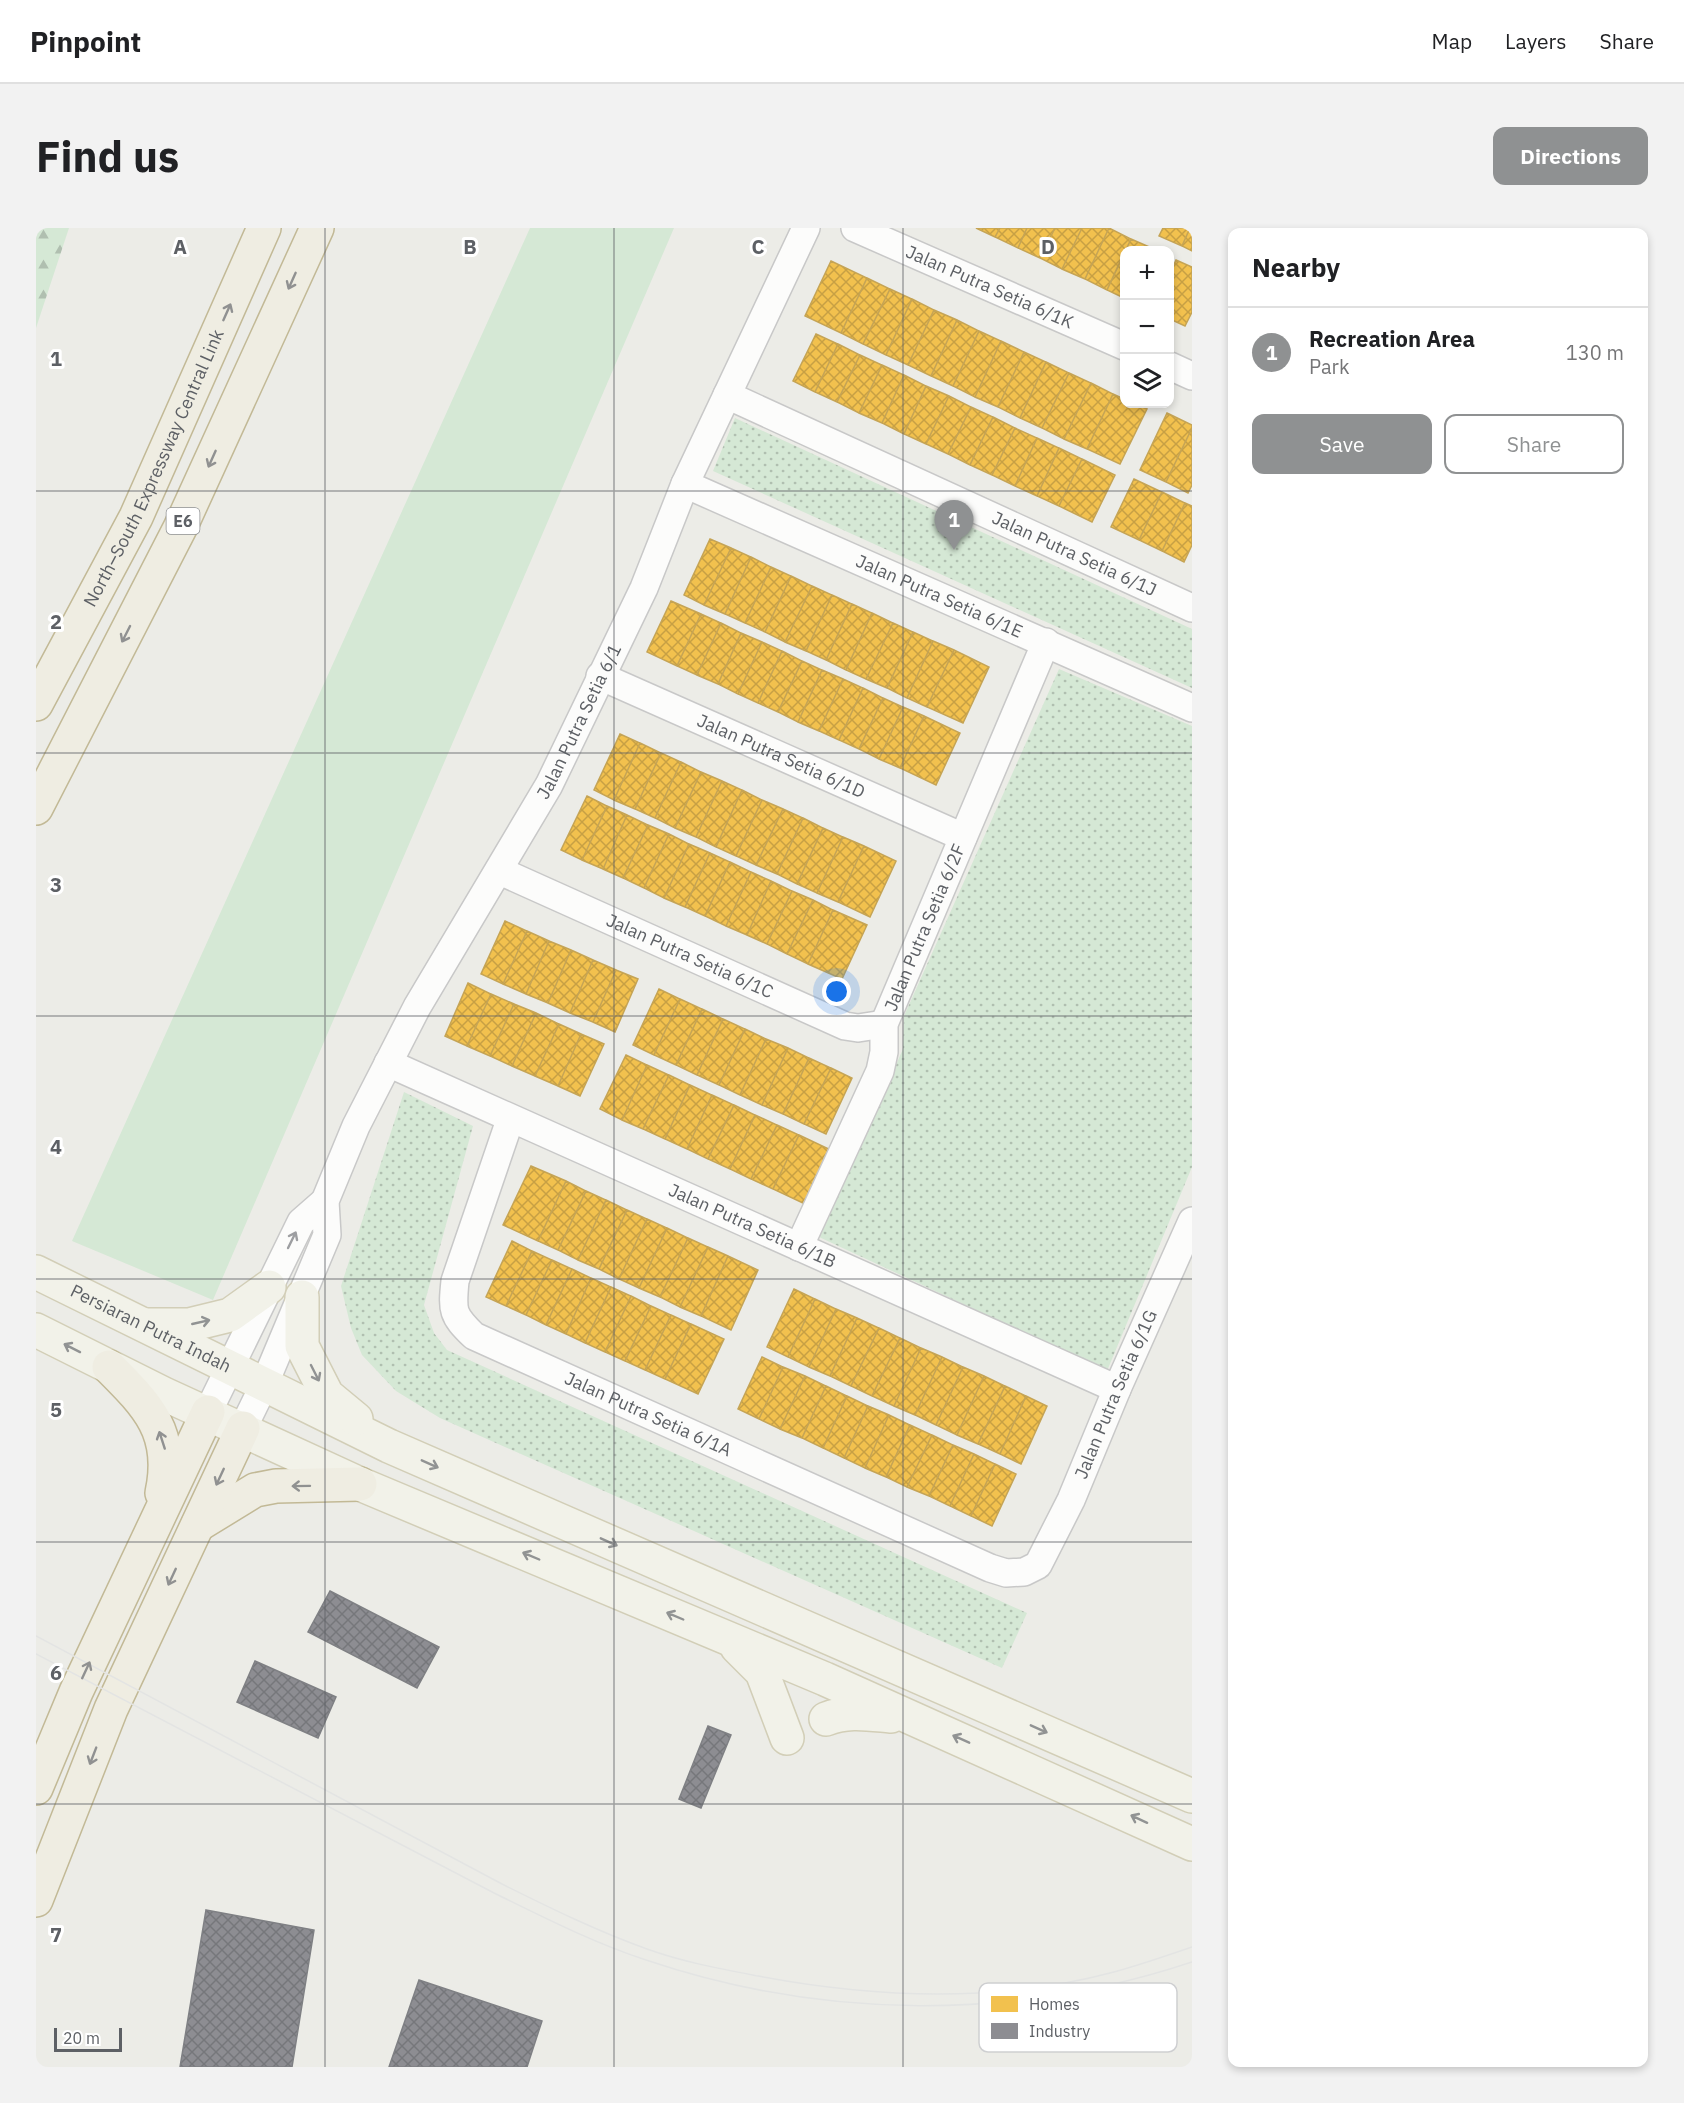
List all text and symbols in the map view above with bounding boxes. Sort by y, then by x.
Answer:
text: Pinpoint [30,23,141,60]
text: Map [1432,27,1472,55]
text: Layers [1505,27,1567,55]
text: Share [1600,27,1654,55]
button: Directions [1493,127,1648,185]
text: Find us [36,129,179,184]
text: A [173,233,187,260]
text: B [463,233,477,260]
text: C [751,233,765,260]
text: D [1041,233,1055,260]
street label: Jalan Putra Setia 6/1K [902,240,1078,334]
map controls [1120,246,1174,408]
button: + [1120,246,1174,300]
text: Nearby [1252,250,1340,284]
one-way arrow [286,272,298,290]
button: − [1120,300,1174,354]
one-way arrow [222,303,233,321]
text: Recreation Area [1309,324,1475,353]
street label: North–South Expressway Central Link [78,325,229,611]
text: 1 [1266,339,1278,366]
text: 130 m [1566,339,1624,366]
text: 1 [50,345,62,372]
text: Park [1309,353,1349,380]
button: layers [1120,354,1174,408]
button: Save [1252,414,1432,474]
button: Share [1444,414,1624,474]
one-way arrow [205,449,217,467]
pin: 1 [934,500,974,550]
street label: Jalan Putra Setia 6/1J [989,506,1160,601]
road number: E6 [166,508,200,534]
street label: Jalan Putra Setia 6/1E [853,549,1026,643]
text: 2 [50,608,62,635]
one-way arrow [120,624,131,642]
street label: Jalan Putra Setia 6/1 [531,640,626,803]
street label: Jalan Putra Setia 6/1D [694,709,869,803]
street label: Jalan Putra Setia 6/2F [879,840,970,1014]
text: 3 [50,871,62,898]
street label: Jalan Putra Setia 6/1C [603,908,777,1003]
your location [822,977,851,1006]
text: 4 [50,1133,62,1160]
street label: Jalan Putra Setia 6/1B [665,1178,840,1273]
one-way arrow [287,1232,299,1250]
street label: Persiaran Putra Indah [67,1279,235,1377]
street label: Jalan Putra Setia 6/1G [1069,1306,1162,1482]
one-way arrow [191,1316,210,1327]
one-way arrow [64,1342,82,1354]
one-way arrow [310,1364,322,1382]
street label: Jalan Putra Setia 6/1A [561,1366,736,1462]
text: 5 [50,1396,62,1423]
one-way arrow [156,1431,167,1450]
one-way arrow [421,1459,439,1470]
one-way arrow [214,1467,226,1485]
one-way arrow [292,1480,312,1491]
one-way arrow [600,1538,618,1549]
one-way arrow [523,1550,541,1561]
one-way arrow [166,1568,177,1586]
one-way arrow [666,1610,684,1621]
text: 6 [50,1659,62,1686]
one-way arrow [81,1662,93,1680]
one-way arrow [1030,1724,1048,1735]
one-way arrow [953,1733,971,1744]
one-way arrow [87,1746,98,1764]
one-way arrow [1130,1813,1148,1825]
text: 7 [50,1921,62,1948]
legend [979,1983,1177,2052]
text: Homes [1029,1994,1080,2014]
text: Industry [1029,2021,1090,2041]
scale bar [54,2025,122,2052]
text: 20 m [63,2028,100,2048]

